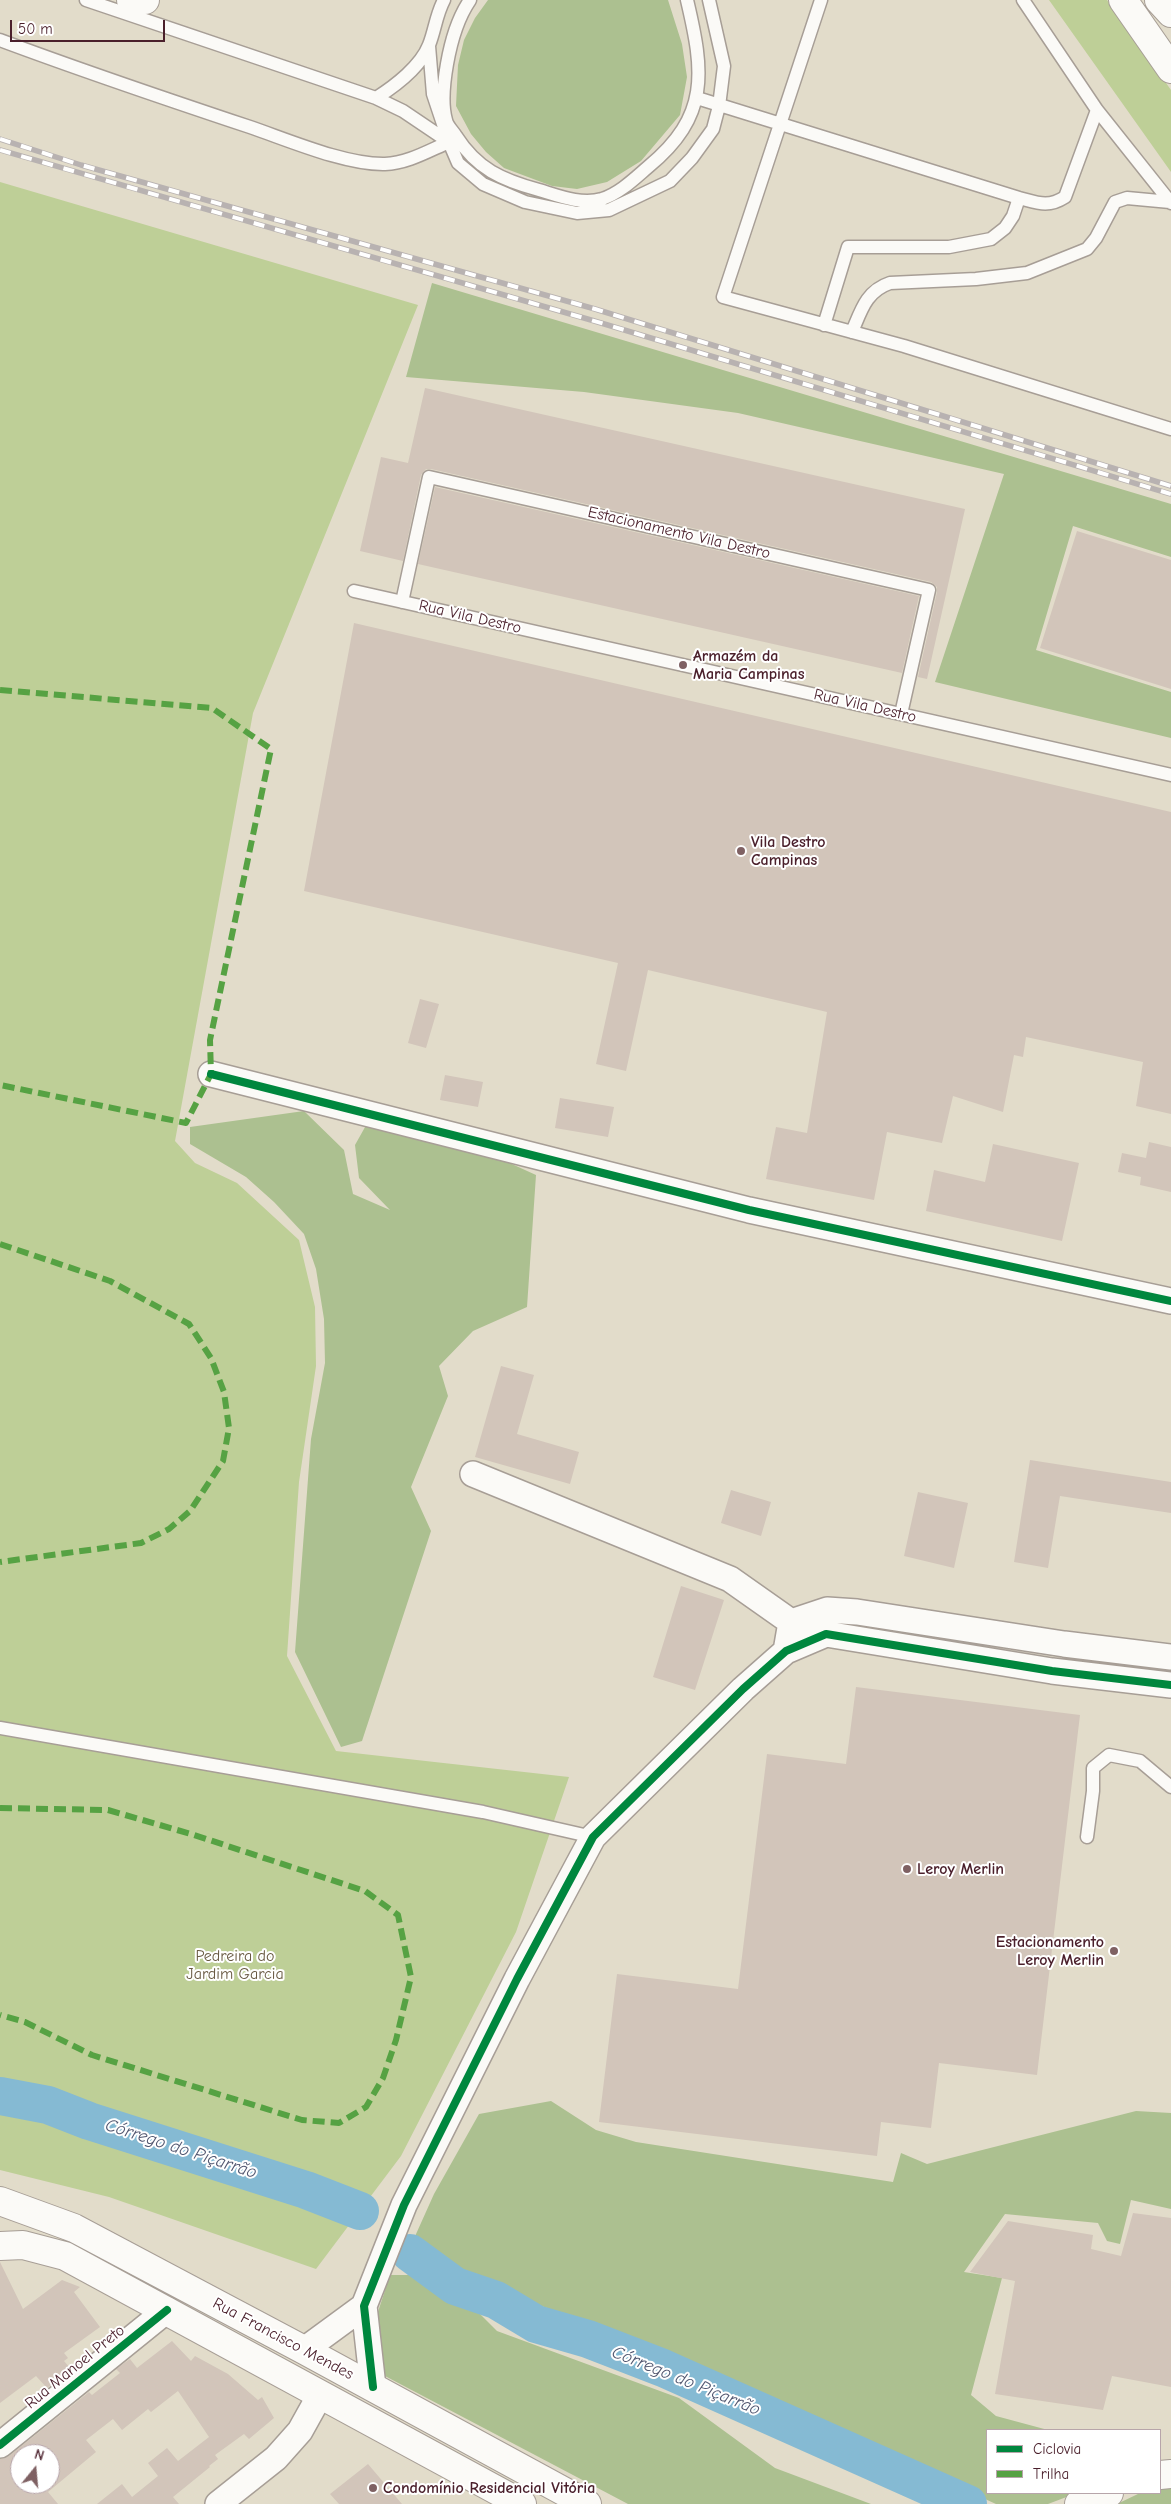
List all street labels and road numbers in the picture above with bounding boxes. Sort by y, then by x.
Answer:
street label: Estacionamento Vila Destro [586,503,772,563]
street label: Rua Vila Destro [417,596,523,638]
street label: Rua Vila Destro [812,685,918,727]
street label: Rua Francisco Mendes [209,2294,357,2384]
street label: Rua Manoel Preto [21,2321,129,2413]

